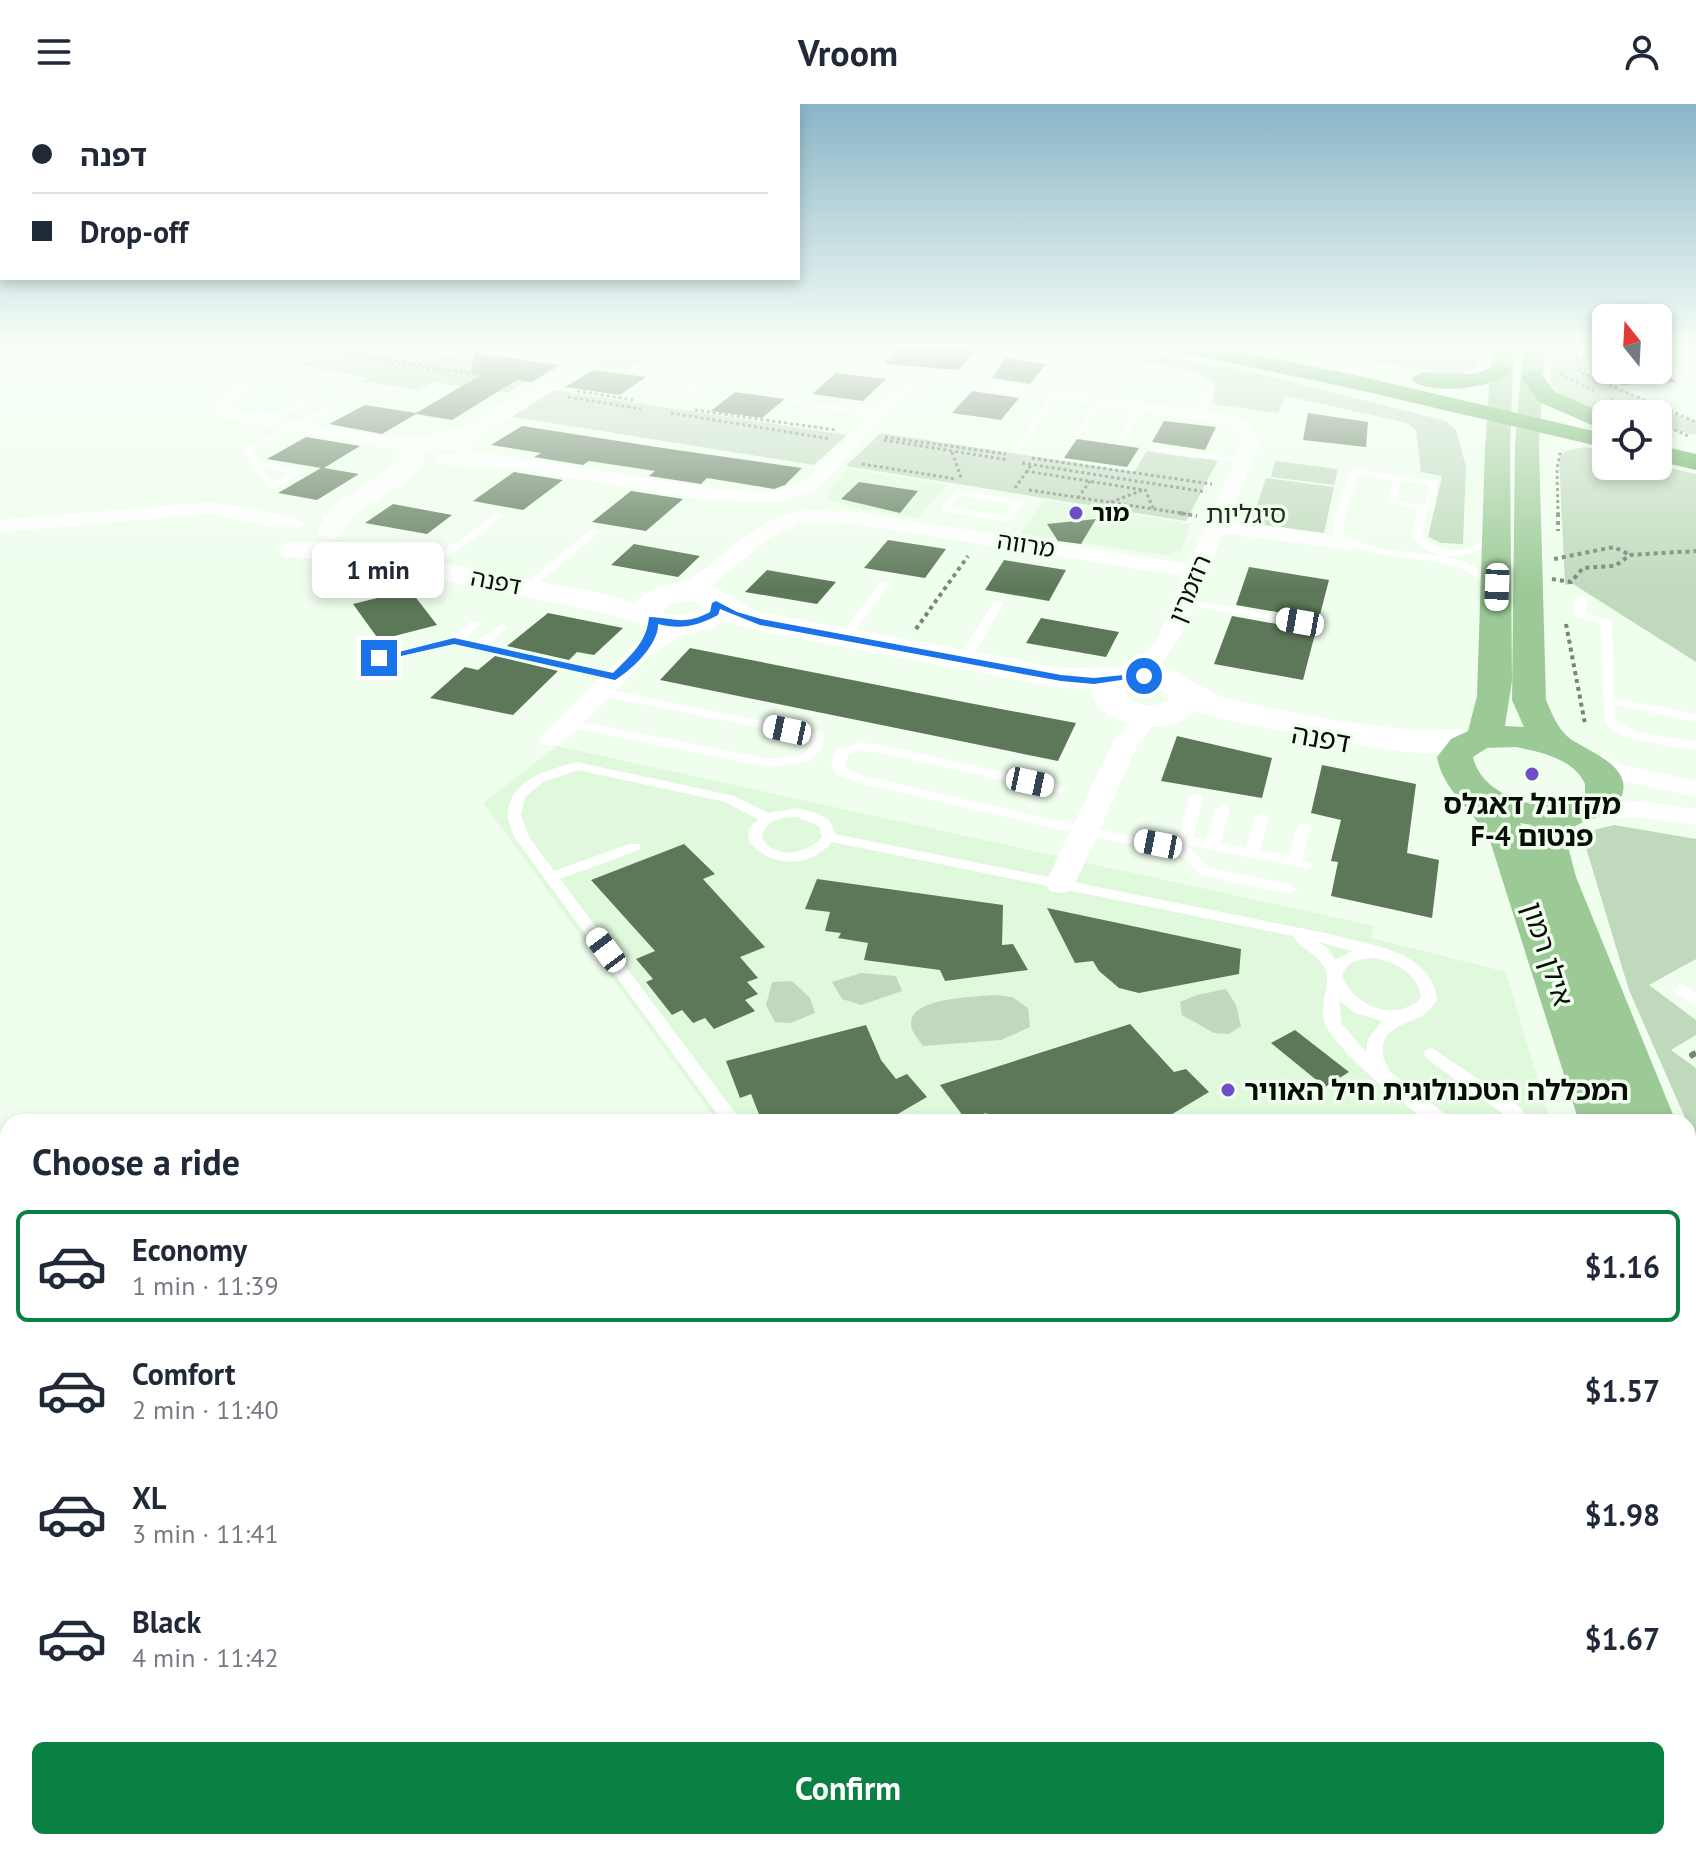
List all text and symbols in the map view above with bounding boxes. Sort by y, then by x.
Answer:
text: Vroom [798,29,898,76]
icon: menu [32,30,76,74]
icon: person [1620,30,1664,74]
text: דפנה [80,135,147,174]
text: Drop-off [80,212,188,251]
north arrow [1592,304,1672,384]
map controls [1592,304,1672,480]
button: locate [1592,400,1672,480]
place label: מור [1092,497,1130,528]
district label: סיגליות [1206,497,1286,530]
marker: מור [1067,504,1085,522]
street label: מרווה [995,525,1057,564]
callout: 1 min [313,542,445,598]
street label: רוזמרין [1161,550,1218,628]
text: 1 min [346,553,410,586]
street label: דפנה [468,561,524,602]
car [1484,563,1510,611]
car [1274,606,1326,638]
route end [361,640,397,676]
route start [1126,658,1162,694]
car [761,713,813,747]
street label: דפנה [1289,714,1353,761]
car [1004,765,1056,799]
marker: מקדונל דאגלס F-4 פנטום [1523,765,1541,783]
place label: מקדונל דאגלס F-4 פנטום [1443,785,1621,854]
car [1132,828,1184,860]
street label: אילן רמון [1514,897,1583,1011]
car [582,924,630,976]
place label: המכללה הטכנולוגית חיל האוויר [1244,1071,1629,1108]
marker: המכללה הטכנולוגית חיל האוויר [1219,1081,1237,1099]
text: Choose a ride [32,1138,240,1185]
icon: car [36,1230,108,1302]
text: Economy [132,1230,247,1269]
text: $1.16 [1585,1247,1660,1286]
text: 1 min · 11:39 [132,1269,279,1302]
icon: car [36,1354,108,1426]
text: Comfort [132,1354,235,1393]
text: $1.57 [1585,1371,1660,1410]
text: 2 min · 11:40 [132,1393,279,1426]
icon: car [36,1478,108,1550]
text: XL [132,1478,166,1517]
text: $1.98 [1585,1495,1660,1534]
text: 3 min · 11:41 [132,1517,279,1550]
icon: car [36,1602,108,1674]
text: Black [132,1602,201,1641]
text: $1.67 [1585,1619,1660,1658]
text: 4 min · 11:42 [132,1641,279,1674]
button: Confirm [32,1742,1664,1834]

